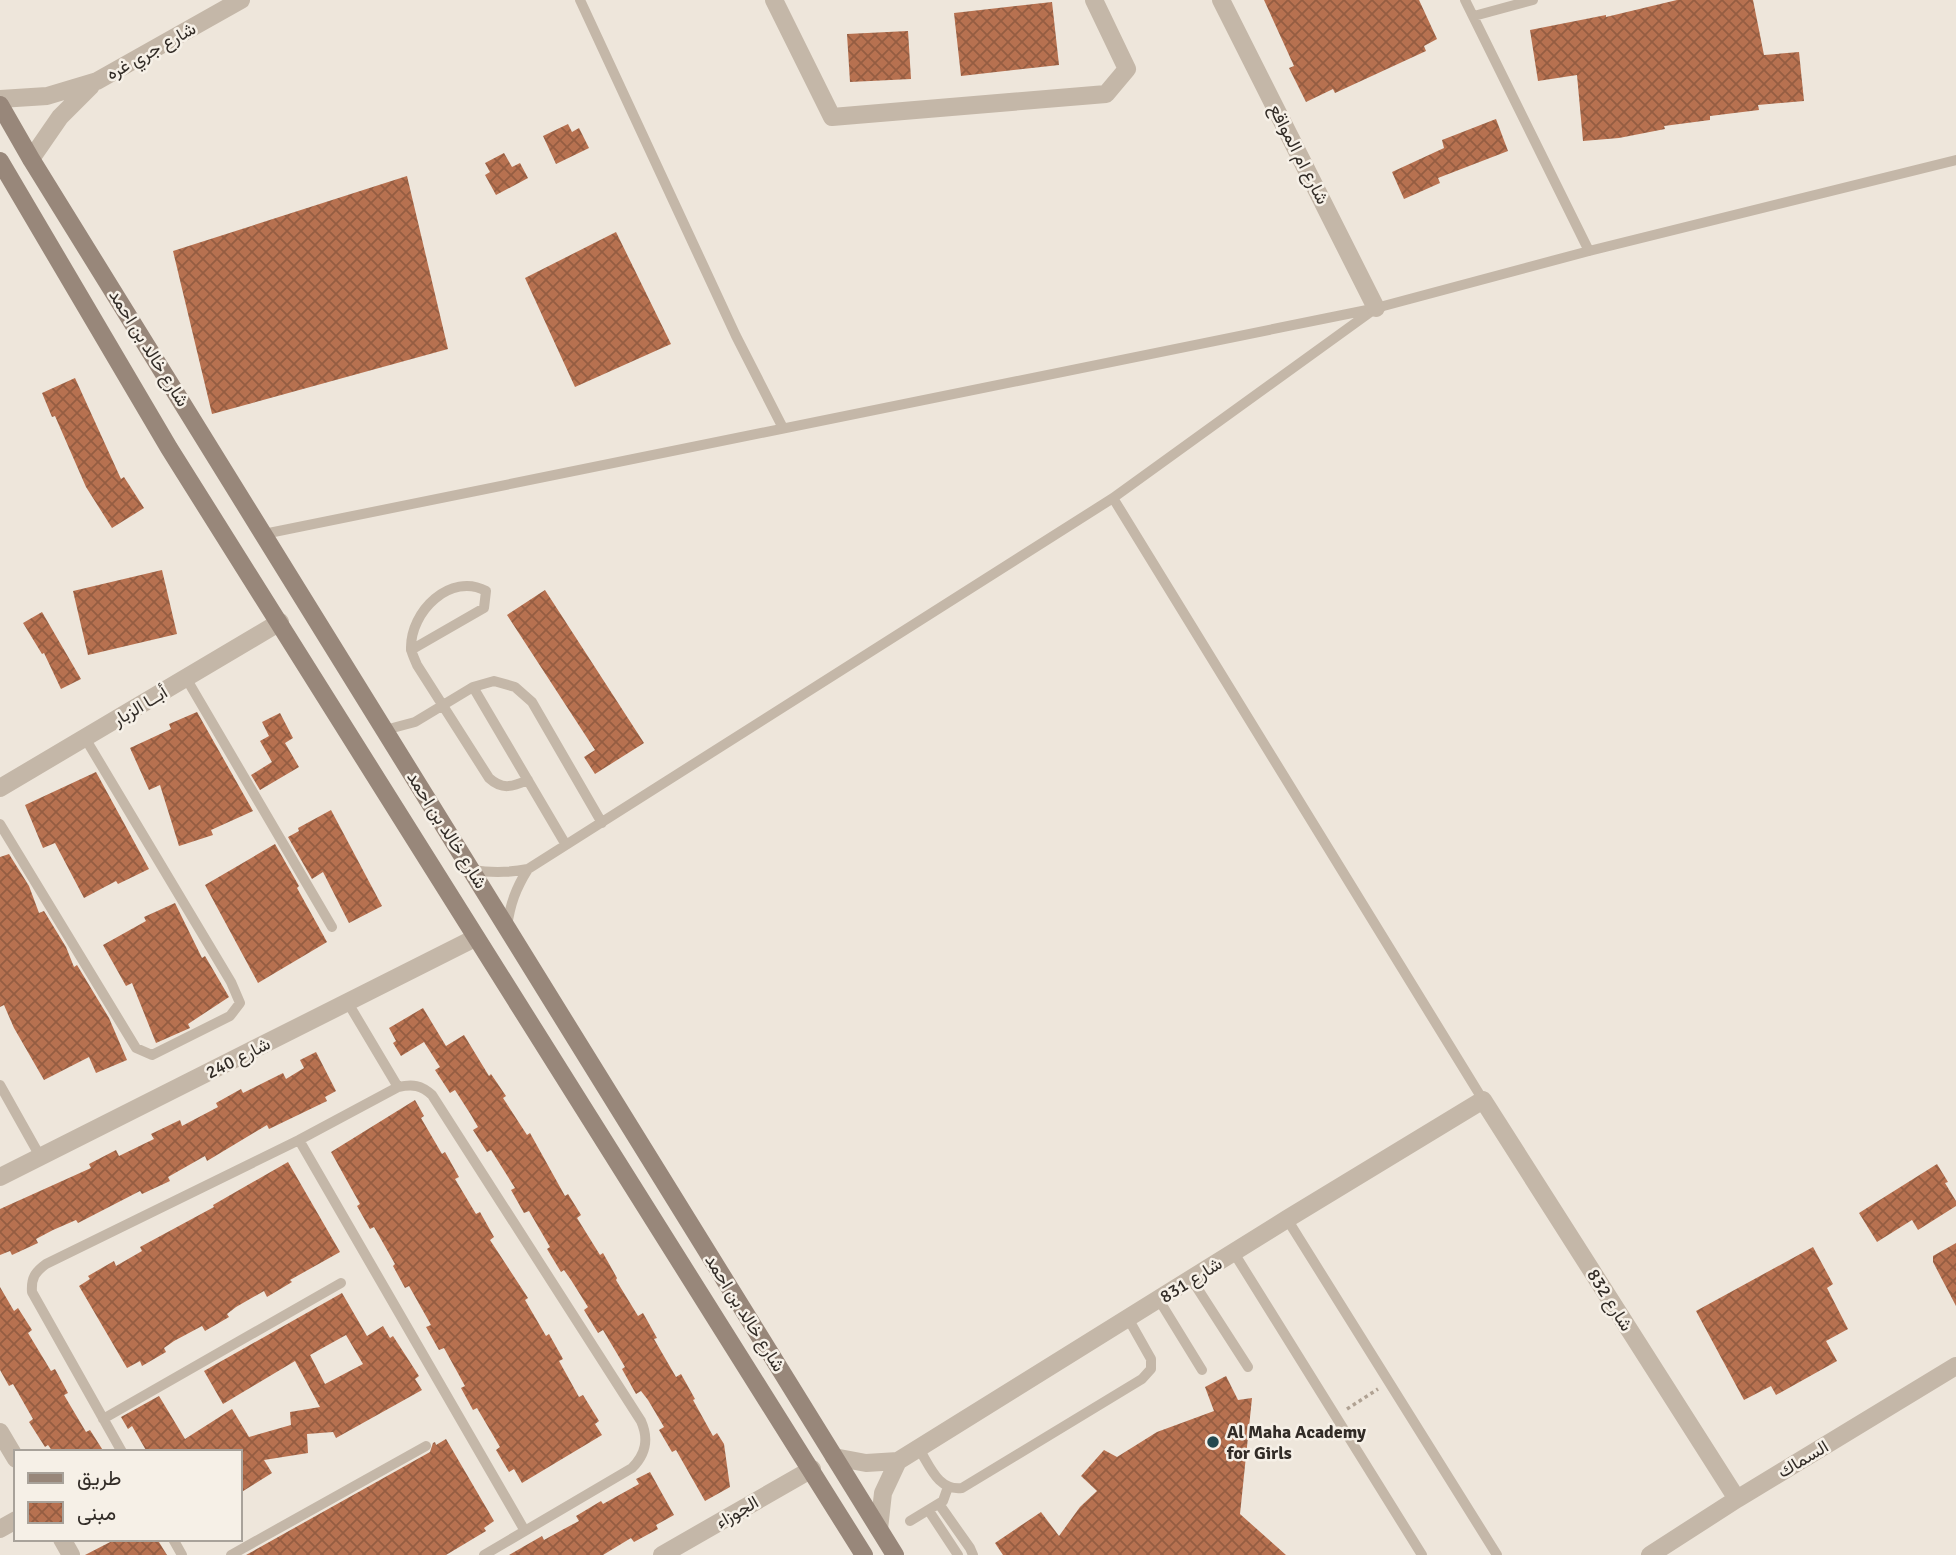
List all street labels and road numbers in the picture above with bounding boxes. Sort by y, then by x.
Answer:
street label: شارع جري غره [102,17,202,88]
street label: شارع ام المواقع [1263,100,1334,208]
street label: شارع خالد بن احمد [103,285,194,411]
street label: أبــا الزبار [108,681,171,731]
street label: شارع خالد بن احمد [401,767,492,893]
street label: شارع 240 [202,1032,274,1084]
street label: شارع خالد بن احمد [699,1250,790,1376]
street label: شارع 831 [1156,1252,1227,1309]
street label: شارع 832 [1581,1265,1638,1336]
street label: السماك [1774,1435,1832,1483]
street label: الجوزاء [712,1491,762,1533]

